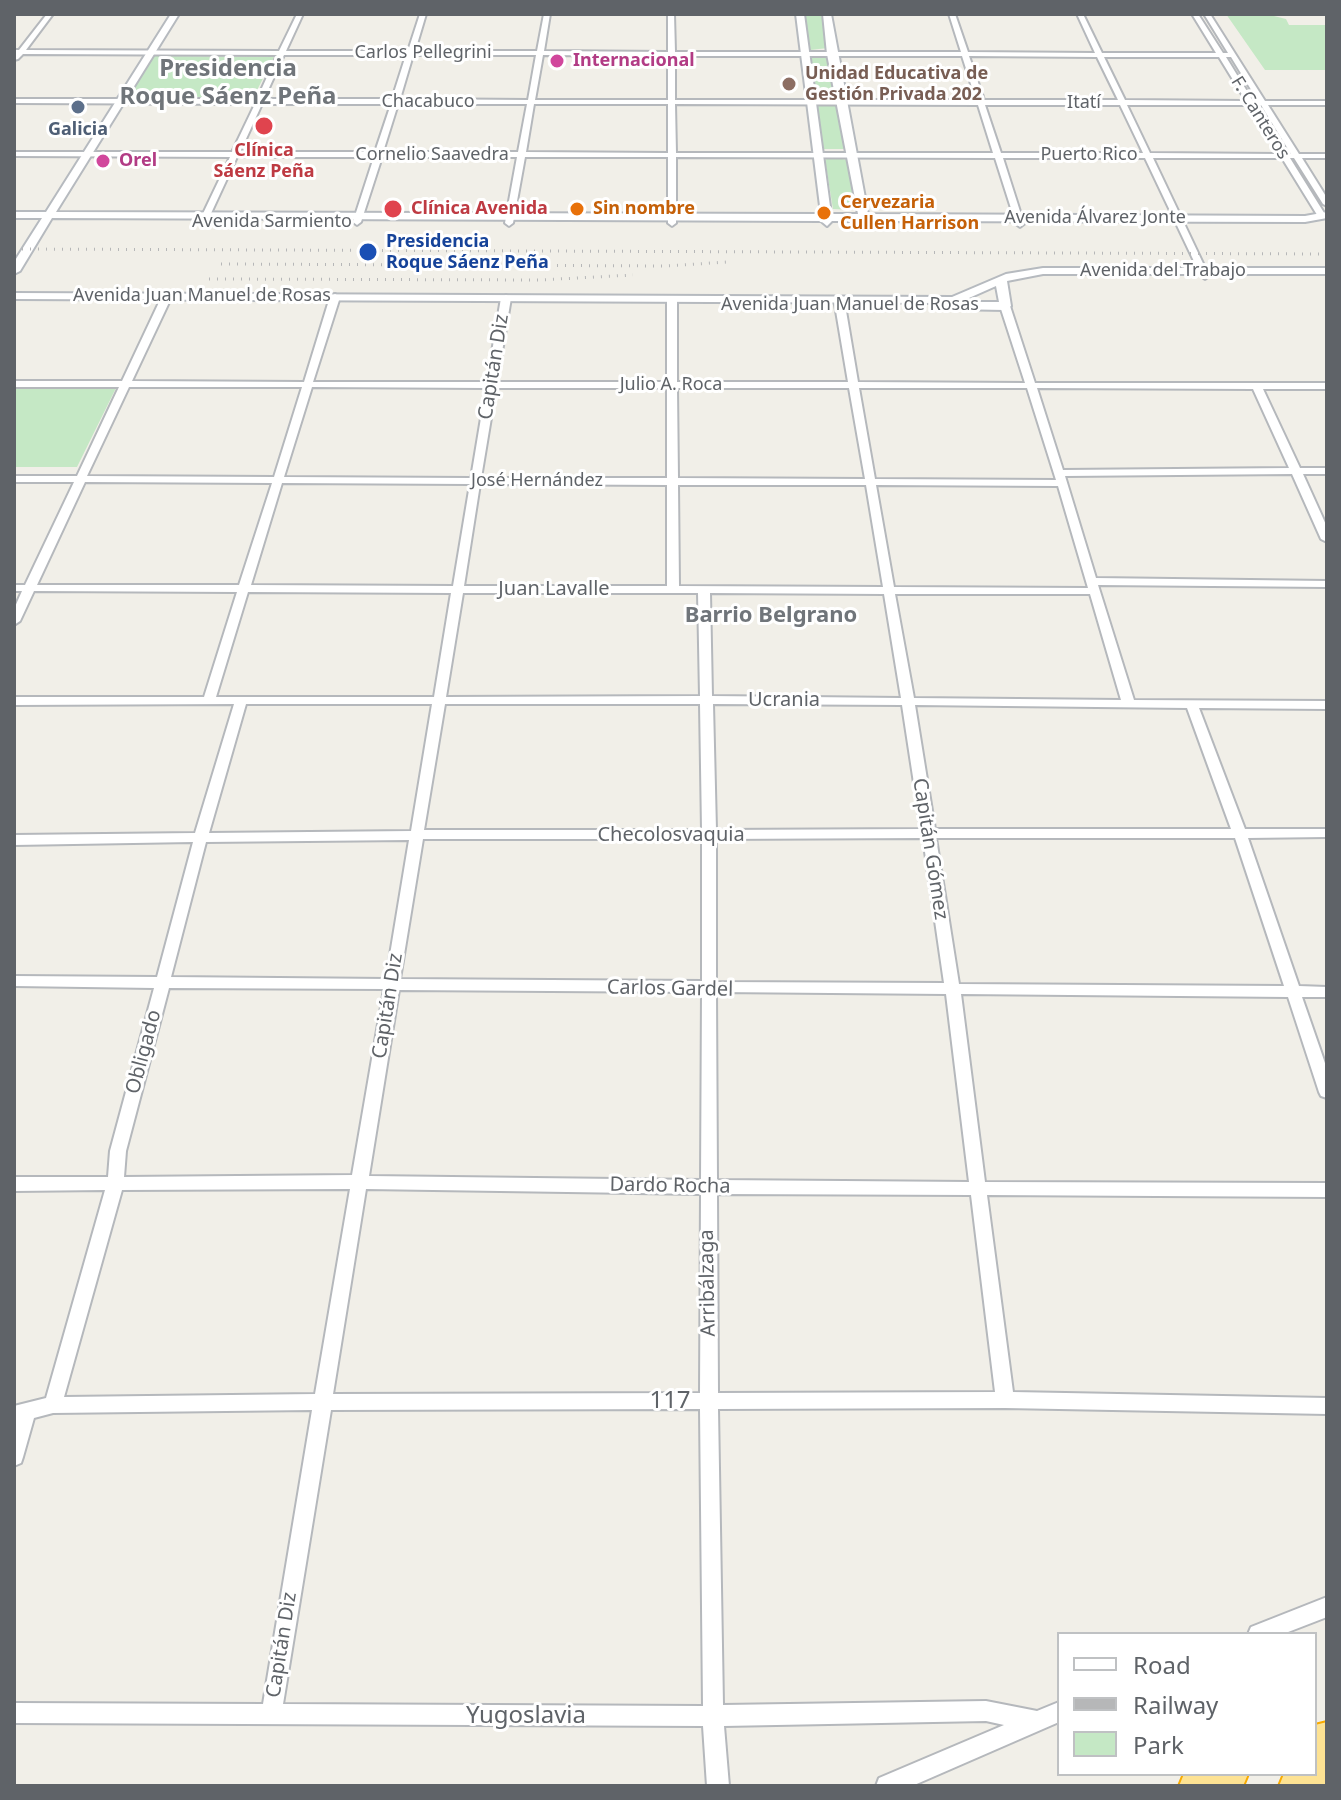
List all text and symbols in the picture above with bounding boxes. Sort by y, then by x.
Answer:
street label: Carlos Pellegrini [354,42,492,64]
place label: Internacional [573,50,695,72]
marker: Internacional [548,52,566,70]
district label: Presidencia Roque Sáenz Peña [120,55,336,111]
place label: Unidad Educativa de Gestión Privada 202 [805,63,988,106]
street label: F. Canteros [1226,73,1294,163]
marker: Unidad Educativa de Gestión Privada 202 [780,75,798,93]
street label: Chacabuco [381,91,475,113]
street label: Itatí [1067,92,1101,114]
marker: Galicia [69,98,87,116]
marker: Clínica Sáenz Peña [253,115,275,137]
place label: Galicia [48,119,108,141]
place label: Clínica Sáenz Peña [213,140,315,182]
street label: Cornelio Saavedra [355,144,509,166]
street label: Puerto Rico [1040,144,1138,166]
place label: Orel [119,150,157,172]
marker: Orel [94,152,112,170]
place label: Cervezaria Cullen Harrison [840,192,979,234]
marker: Clínica Avenida [382,198,404,220]
place label: Clínica Avenida [411,198,548,220]
place label: Sin nombre [593,198,695,220]
marker: Sin nombre [568,200,586,218]
marker: Cervezaria Cullen Harrison [815,204,833,222]
street label: Avenida Álvarez Jonte [1004,207,1186,229]
street label: Avenida Sarmiento [192,211,352,233]
place label: Presidencia Roque Sáenz Peña [386,231,549,274]
marker: Presidencia Roque Sáenz Peña [357,241,379,263]
street label: Avenida del Trabajo [1080,260,1246,282]
street label: Avenida Juan Manuel de Rosas [73,285,331,307]
street label: Avenida Juan Manuel de Rosas [721,294,979,316]
street label: Capitán Diz [474,313,514,421]
street label: Julio A. Roca [620,374,722,396]
street label: José Hernández [471,470,603,492]
street label: Juan Lavalle [498,577,610,601]
district label: Barrio Belgrano [685,603,857,629]
street label: Ucrania [748,688,820,712]
street label: Capitán Gómez [907,776,953,922]
street label: Checolosvaquia [597,823,745,847]
street label: Capitán Diz [368,952,408,1060]
street label: Carlos Gardel [607,976,733,1002]
street label: Obligado [121,1007,167,1097]
street label: Dardo Rocha [609,1173,731,1199]
street label: Arribálzaga [695,1229,721,1337]
street label: 117 [649,1387,691,1415]
street label: Capitán Diz [262,1591,302,1699]
legend [1057,1632,1317,1776]
text: Road [1133,1648,1191,1681]
text: Railway [1133,1688,1218,1721]
street label: Yugoslavia [466,1702,586,1730]
text: Park [1133,1728,1184,1761]

